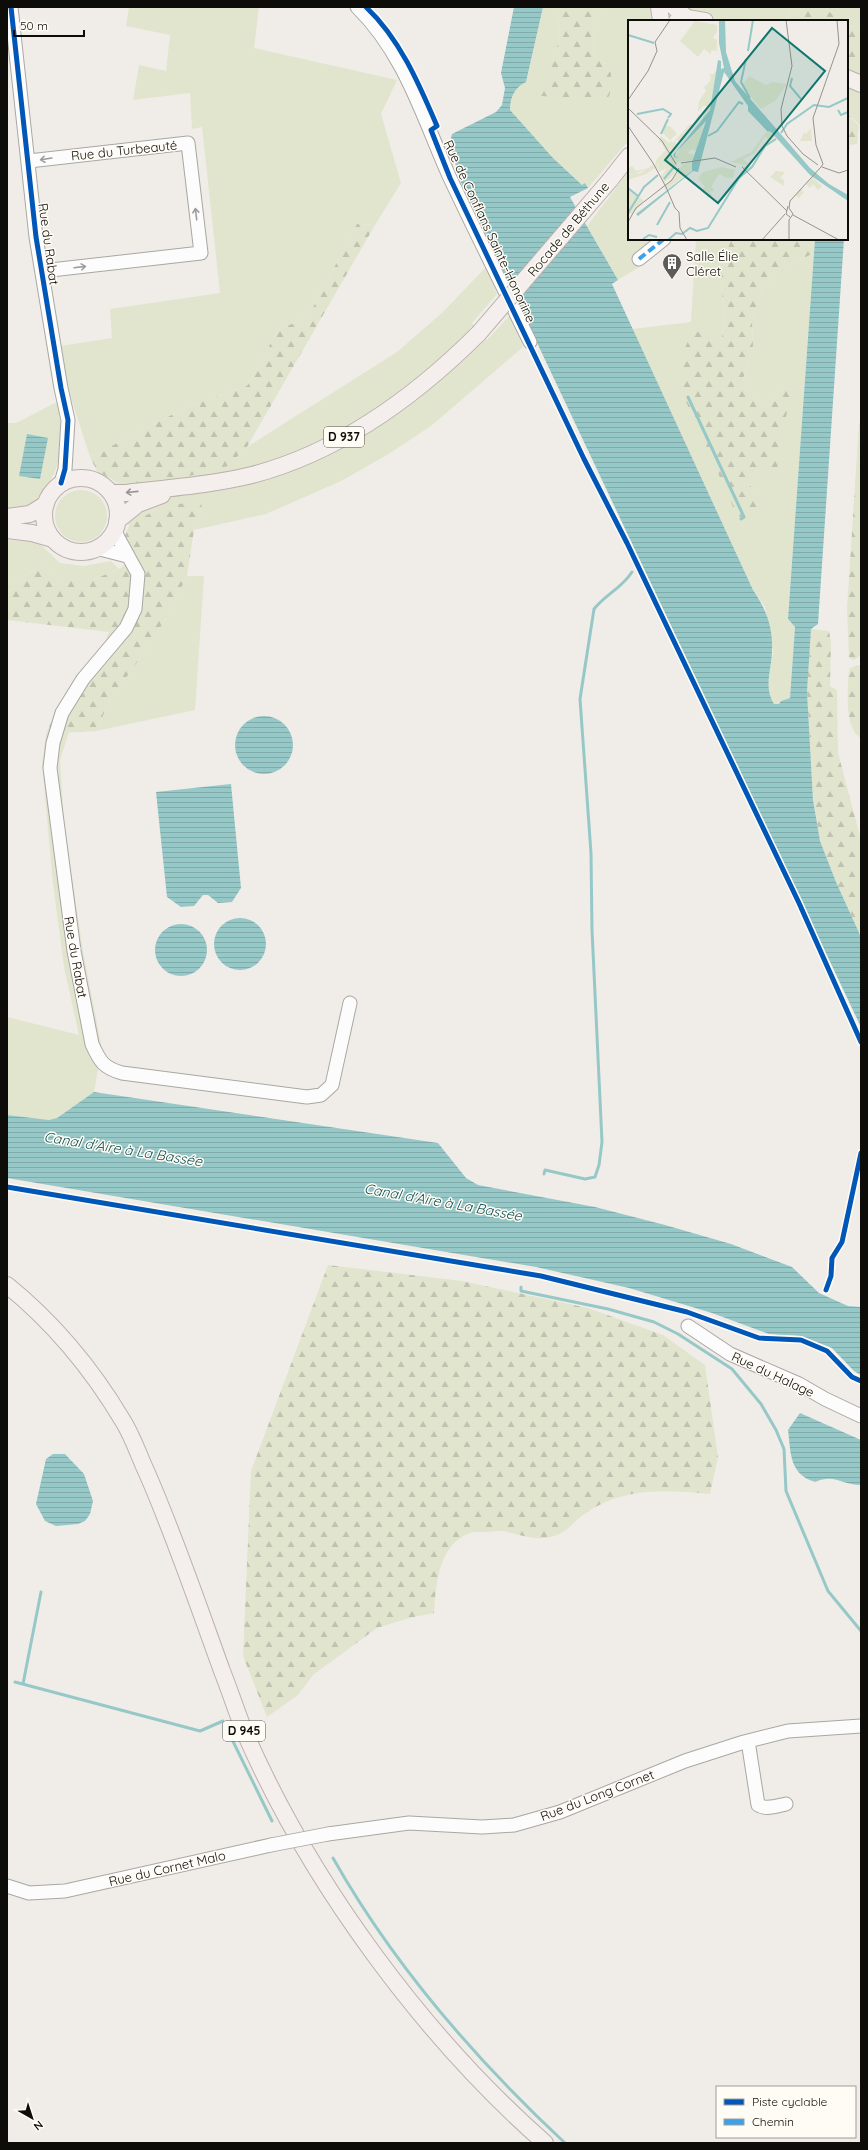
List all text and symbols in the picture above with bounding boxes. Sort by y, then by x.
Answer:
scale bar [14,12,84,38]
text: 50 m [20,18,48,33]
inset map [628,20,848,240]
street label: Rue du Turbeauté [70,136,178,164]
street label: Rue de Conflans Sainte-Honorine [441,137,539,325]
one-way arrow [40,155,53,163]
street label: Rocade de Béthune [524,178,612,280]
street label: Rue du Rabat [35,202,63,286]
one-way arrow [192,208,200,221]
place label: Salle Élie Cléret [686,248,738,279]
building icon: Salle Élie Cléret [661,252,683,280]
one-way arrow [73,263,86,270]
road number: D 937 [324,427,364,447]
one-way arrow [126,489,139,496]
street label: Rue du Rabat [61,915,91,999]
water label: Canal d'Aire à La Bassée [43,1128,204,1171]
water label: Canal d'Aire à La Bassée [363,1179,524,1225]
street label: Rue du Halage [729,1348,817,1400]
road number: D 945 [223,1721,265,1741]
street label: Rue du Long Cornet [538,1766,656,1824]
street label: Rue du Cornet Malo [107,1847,227,1889]
legend [716,2086,856,2138]
text: Piste cyclable [752,2094,828,2109]
north arrow [12,2098,52,2138]
text: Chemin [752,2114,794,2129]
text: N [31,2118,46,2134]

